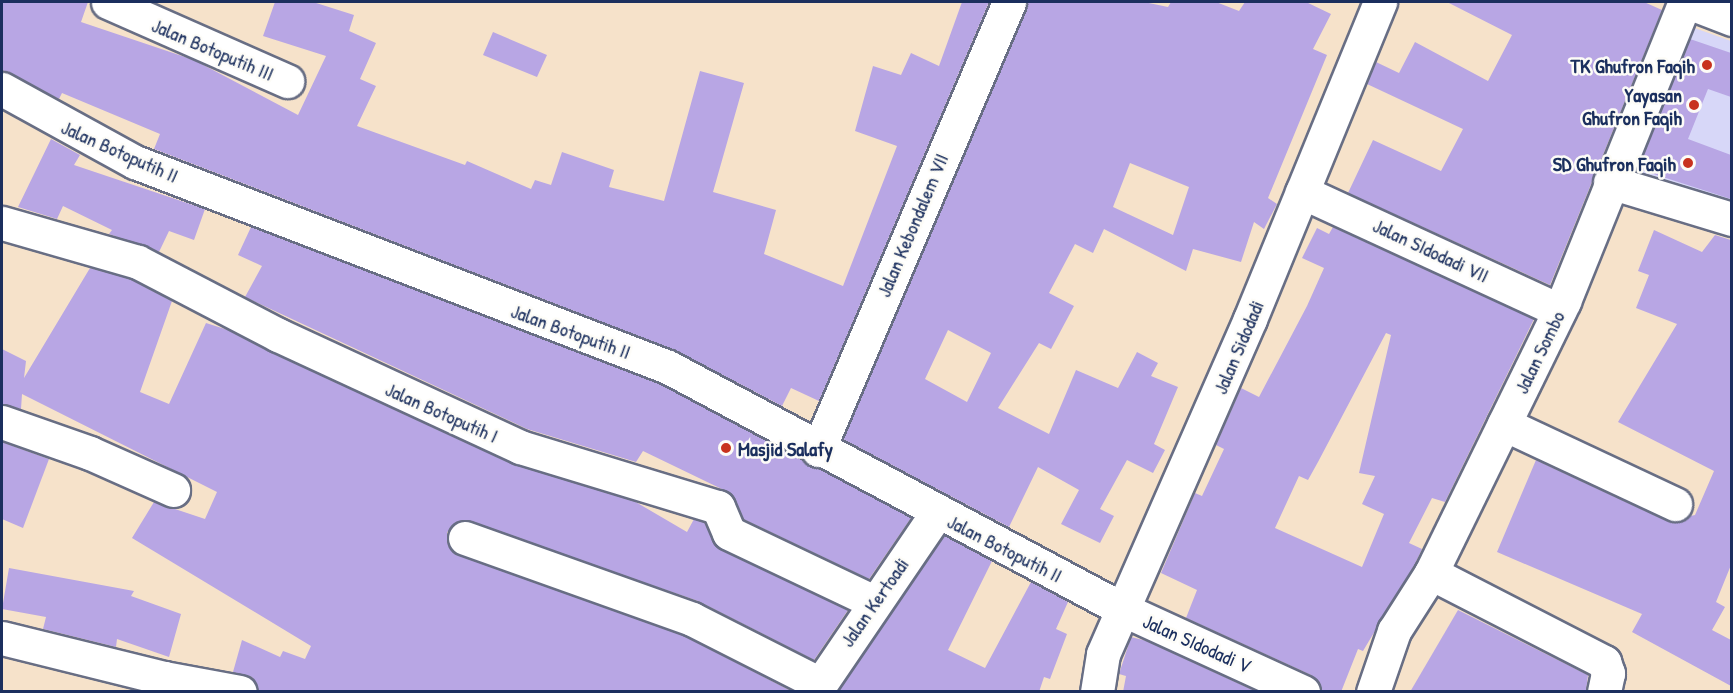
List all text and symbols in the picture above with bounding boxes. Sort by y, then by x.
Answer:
street label: Jalan Botoputih III [148,13,278,85]
place label: TK Ghufron Faqih [1571,53,1695,77]
marker: TK Ghufron Faqih [1700,58,1714,72]
place label: Yayasan Ghufron Faqih [1582,82,1682,129]
marker: Yayasan Ghufron Faqih [1687,98,1701,112]
street label: Jalan Botoputih II [58,115,182,187]
street label: Jalan Kebondalem VII [871,150,953,300]
place label: SD Ghufron Faqih [1553,151,1676,175]
marker: SD Ghufron Faqih [1681,156,1695,170]
street label: Jalan SIdodadi VII [1369,213,1493,287]
street label: Jalan Sidodadi [1208,297,1268,397]
street label: Jalan Botoputih II [508,298,634,364]
street label: Jalan Sombo [1509,307,1569,397]
street label: Jalan Botoputih I [382,376,502,448]
place label: Masjid Salafy [738,436,833,460]
marker: Masjid Salafy [719,441,733,455]
street label: Jalan Botoputih II [944,509,1066,587]
street label: Jalan Kertoadi [835,553,913,651]
street label: Jalan SIdodadi V [1139,609,1255,677]

